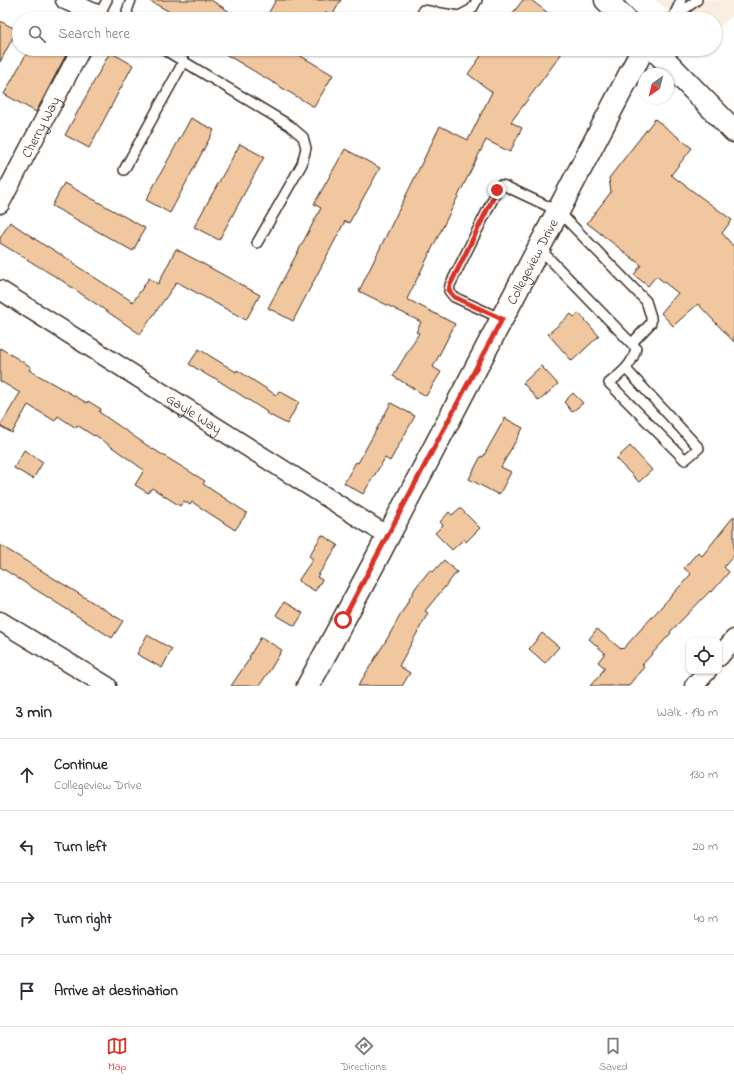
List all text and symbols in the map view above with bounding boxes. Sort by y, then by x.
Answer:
search box [12,12,722,56]
icon: search [26,23,48,45]
text: Search here [58,23,130,45]
north arrow [638,68,674,104]
street label: Cherry Way [17,93,67,162]
route end [488,181,506,199]
street label: Collegeview Drive [502,215,565,309]
street label: Gayle Way [161,389,226,441]
route start [334,611,352,629]
map controls [686,638,722,674]
button: locate [686,638,722,674]
text: 3 min [16,700,52,725]
text: Walk · 190 m [657,703,718,722]
text: Continue [54,754,108,776]
icon: ahead [16,764,38,786]
text: 130 m [690,765,718,784]
text: Collegeview Drive [54,776,141,795]
icon: left [16,836,38,858]
text: Turn left [54,836,107,858]
text: 20 m [693,837,718,856]
icon: right [16,908,38,930]
text: Turn right [54,908,112,930]
text: 40 m [694,909,718,928]
icon: arrive [16,980,38,1002]
text: Arrive at destination [54,980,178,1002]
tab: Map [106,1035,128,1075]
tab: Directions [341,1035,387,1075]
tab: Saved [599,1035,628,1075]

